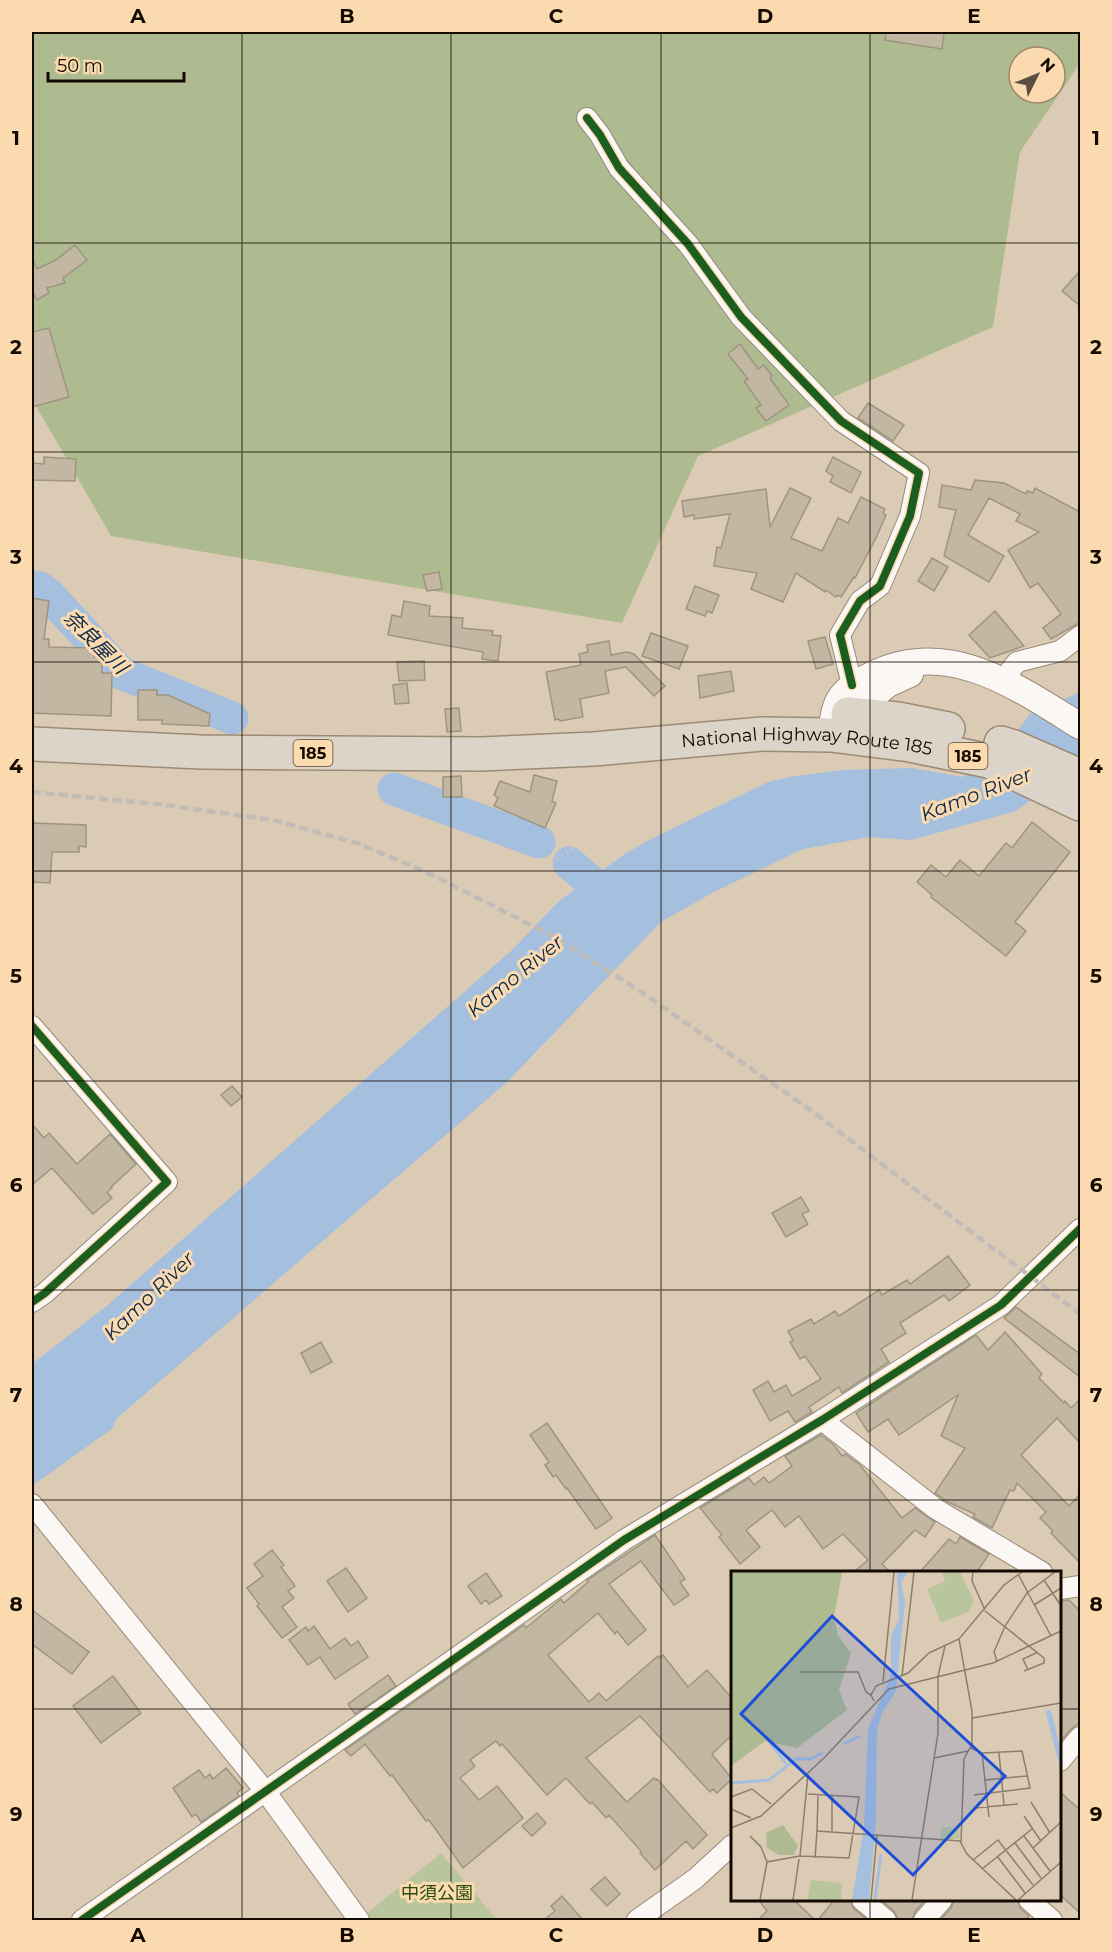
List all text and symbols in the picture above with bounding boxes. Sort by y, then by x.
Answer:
text: A [129,4,146,28]
text: B [339,4,355,28]
text: C [549,4,564,28]
text: D [757,4,773,28]
text: E [967,4,981,28]
scale bar [48,45,184,83]
north arrow [1007,45,1067,105]
text: N [1036,54,1059,76]
text: 50 m [57,55,103,77]
text: 1 [12,126,20,150]
text: 1 [1092,126,1100,150]
text: 2 [10,335,22,359]
text: 2 [1090,335,1102,359]
text: 3 [9,545,22,569]
text: 3 [1089,545,1102,569]
water label: 奈良屋川 [59,605,134,680]
street label: National Highway Route 185 [680,723,934,760]
road number: 185 [294,740,332,766]
road number: 185 [948,743,988,769]
text: 4 [9,754,23,778]
text: 4 [1089,754,1103,778]
water label: Kamo River [917,762,1036,826]
water label: Kamo River [462,929,569,1022]
text: 5 [10,964,22,988]
text: 5 [1090,964,1102,988]
text: 6 [10,1173,23,1197]
text: 6 [1090,1173,1103,1197]
water label: Kamo River [99,1246,200,1345]
text: 7 [10,1383,22,1407]
text: 7 [1090,1383,1102,1407]
inset map [731,1571,1061,1901]
text: 8 [9,1592,23,1616]
text: 8 [1089,1592,1103,1616]
text: 9 [10,1802,22,1826]
text: 9 [1090,1802,1102,1826]
park label: 中須公園 [401,1882,473,1904]
text: A [129,1923,146,1947]
text: B [339,1923,355,1947]
text: C [549,1923,564,1947]
text: D [757,1923,773,1947]
text: E [967,1923,981,1947]

